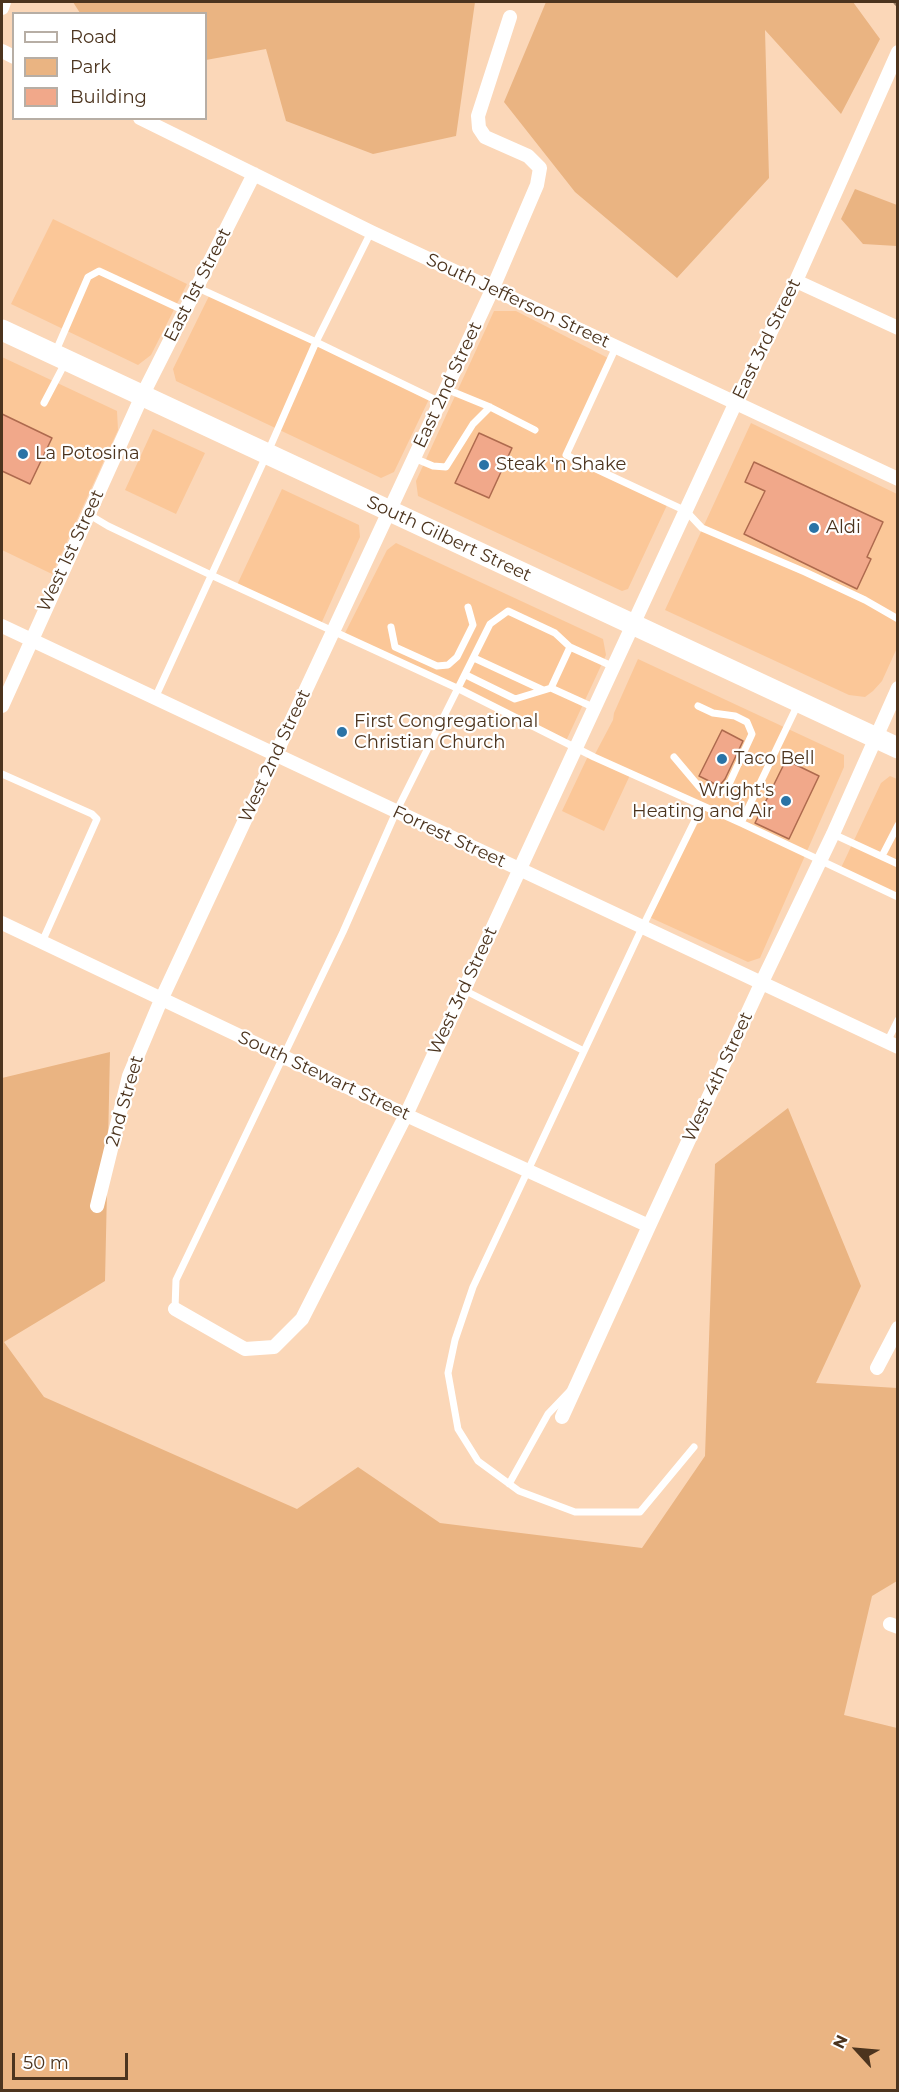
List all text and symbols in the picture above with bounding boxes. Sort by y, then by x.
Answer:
legend [12,12,207,120]
text: Road [70,26,117,48]
text: Park [70,56,111,78]
text: Building [70,86,147,108]
street label: East 1st Street [160,224,236,346]
street label: South Jefferson Street [423,249,613,353]
street label: East 3rd Street [728,275,806,403]
street label: East 2nd Street [409,318,487,452]
place label: La Potosina [35,443,140,465]
marker: La Potosina [16,447,30,461]
place label: Steak 'n Shake [496,454,626,476]
marker: Steak 'n Shake [477,458,491,472]
street label: West 1st Street [33,486,109,616]
street label: South Gilbert Street [363,491,535,587]
place label: Aldi [826,517,861,539]
marker: Aldi [807,521,821,535]
street label: West 2nd Street [235,686,315,826]
place label: First Congregational Christian Church [354,711,538,754]
marker: First Congregational Christian Church [335,725,349,739]
place label: Taco Bell [734,748,815,770]
marker: Taco Bell [715,752,729,766]
place label: Wright's Heating and Air [632,780,774,822]
marker: Wright's Heating and Air [779,794,793,808]
street label: Forrest Street [389,801,509,873]
street label: West 3rd Street [424,923,502,1059]
street label: West 4th Street [678,1008,758,1146]
street label: South Stewart Street [235,1027,413,1125]
street label: 2nd Street [102,1053,148,1149]
north arrow [827,2020,887,2080]
text: N [829,2032,852,2052]
scale bar [15,2041,130,2079]
text: 50 m [23,2052,69,2074]

